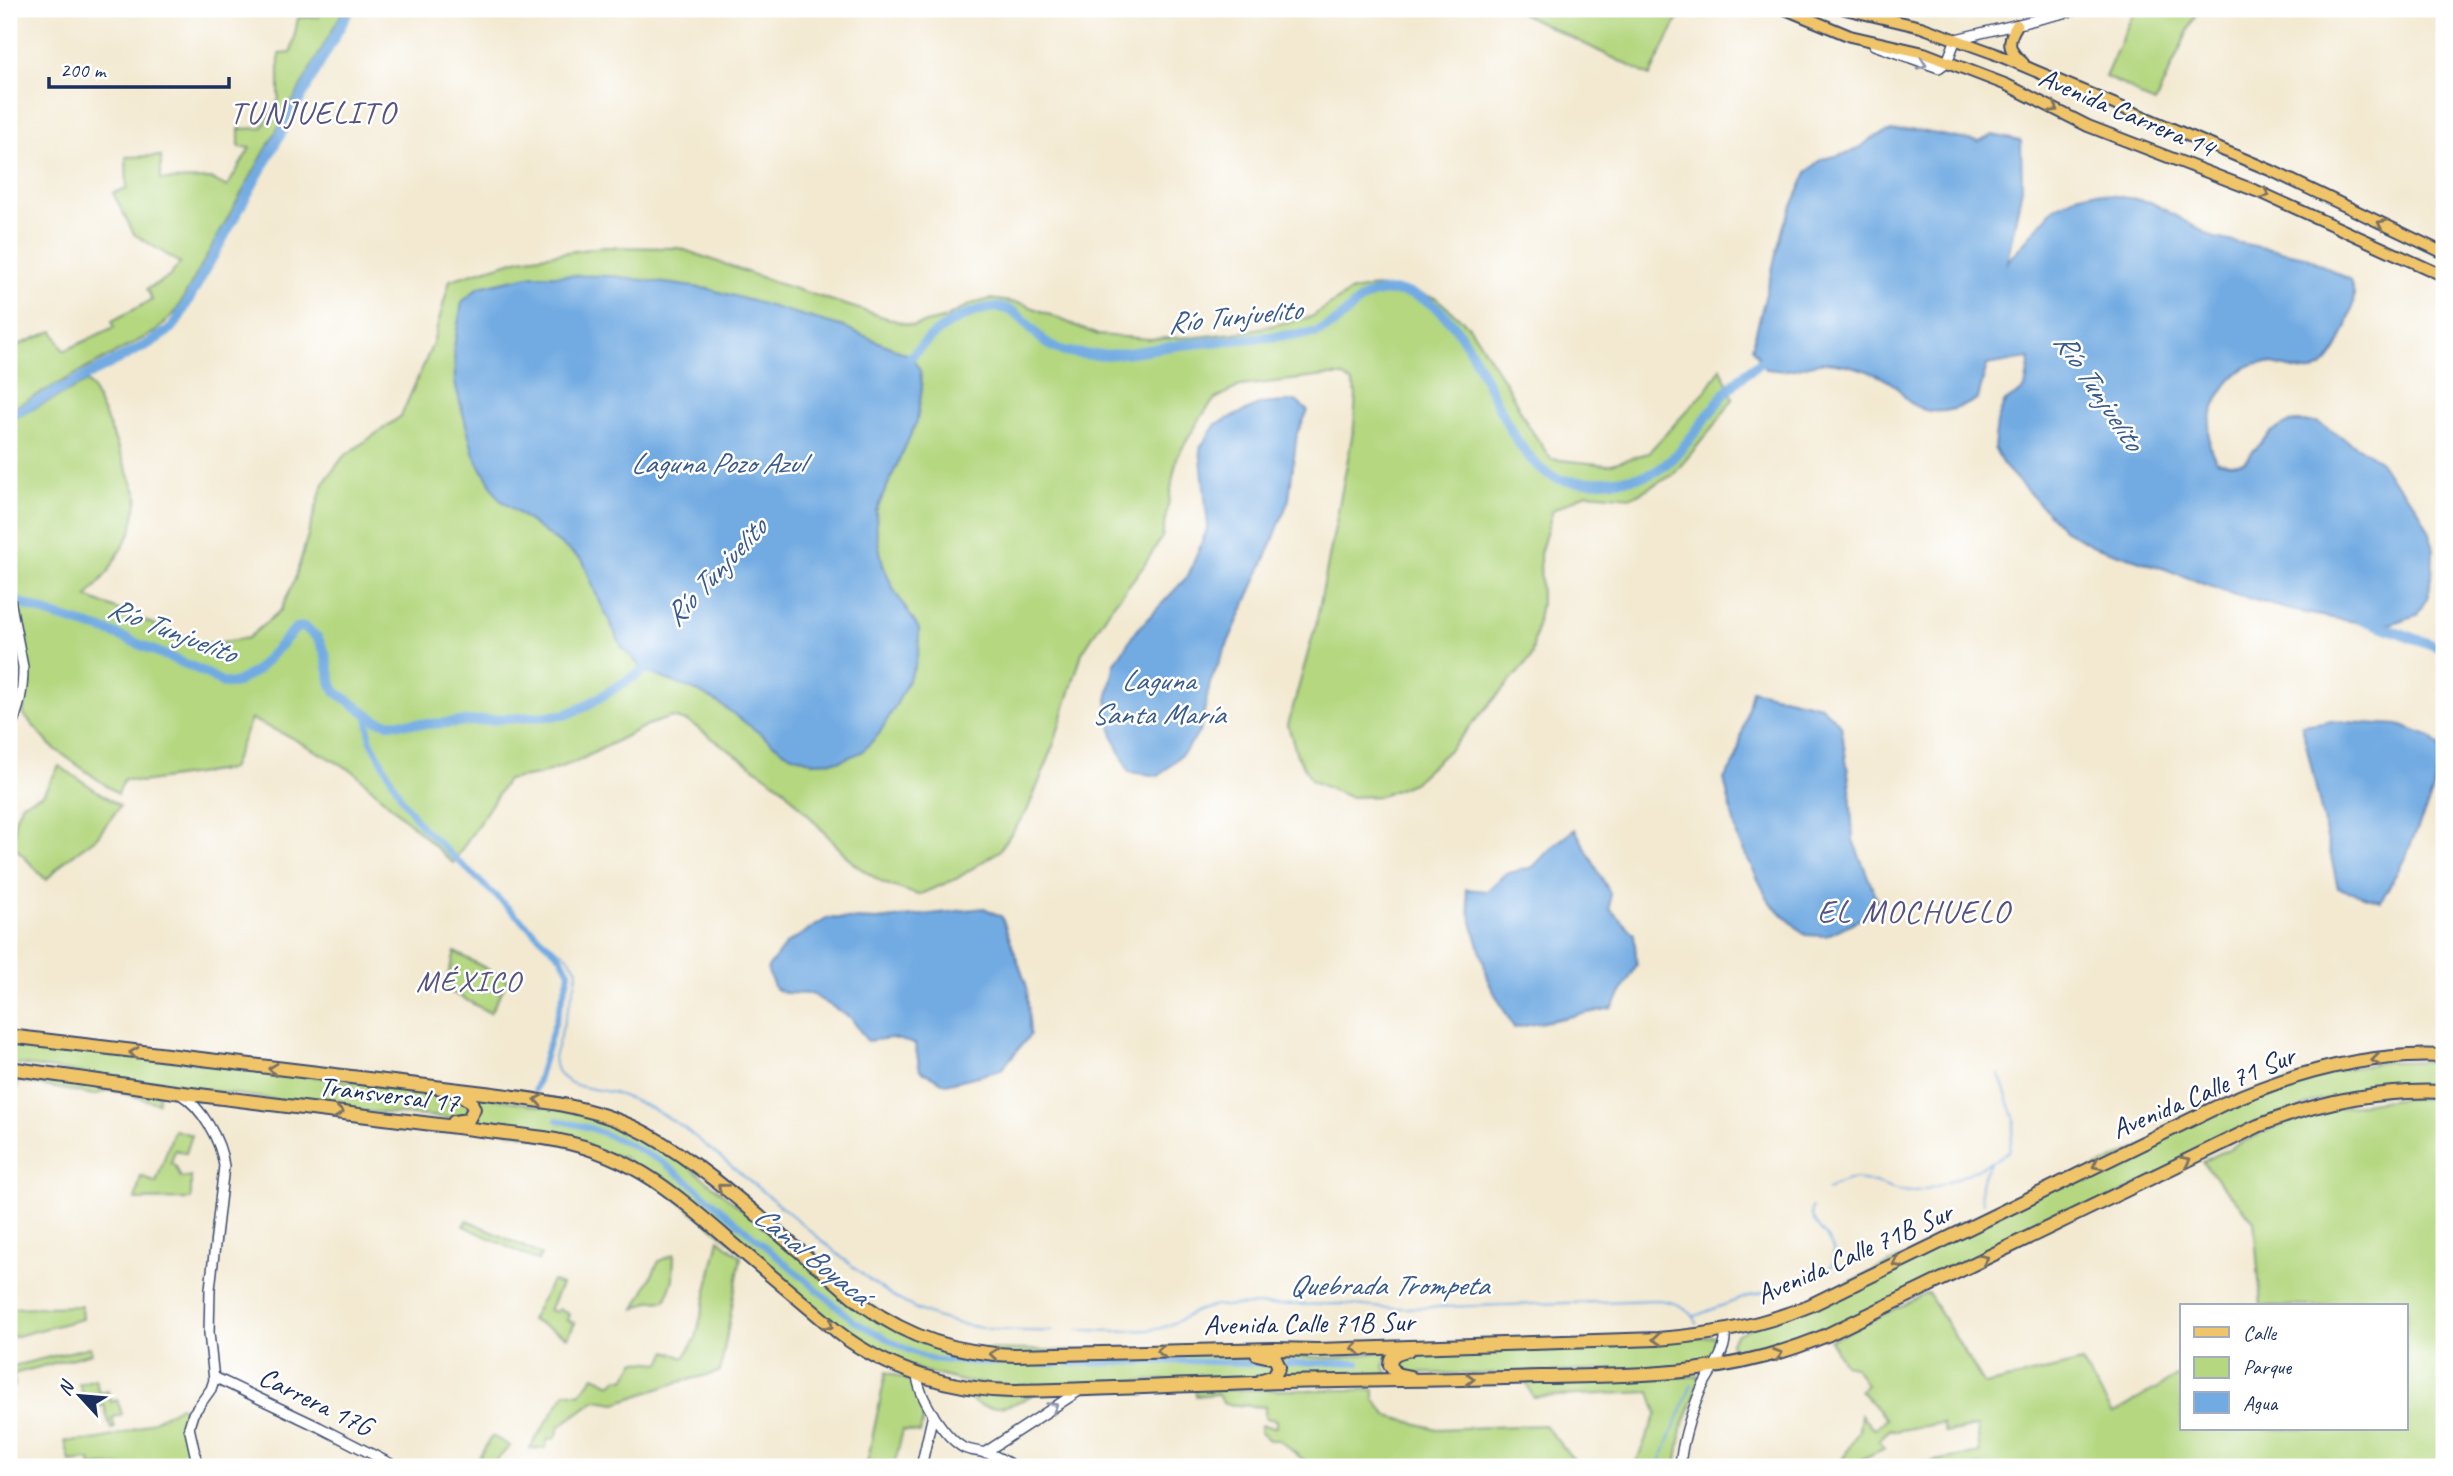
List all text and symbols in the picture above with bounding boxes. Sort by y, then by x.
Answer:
scale bar [49,46,229,90]
one-way arrow [1916,56,1928,70]
text: 200 m [60,57,107,83]
street label: Avenida Carrera 14 [2034,59,2222,166]
district label: TUNJUELITO [229,92,398,133]
one-way arrow [2047,100,2060,114]
one-way arrow [2258,186,2270,200]
one-way arrow [2377,218,2389,232]
water label: Río Tunjuelito [1165,290,1306,342]
water label: Río Tunjuelito [2046,325,2154,460]
water label: Laguna Pozo Azul [631,444,813,482]
water label: Río Tunjuelito [655,508,777,634]
water label: Río Tunjuelito [103,588,245,673]
water label: Laguna Santa María [1091,661,1228,733]
district label: EL MOCHUELO [1817,891,2012,932]
district label: MÉXICO [416,962,523,1000]
street label: Avenida Calle 71 Sur [2106,1037,2303,1146]
one-way arrow [128,1045,139,1060]
one-way arrow [2370,1052,2382,1067]
one-way arrow [267,1061,279,1076]
street label: Transversal 17 [317,1068,463,1120]
one-way arrow [533,1093,545,1108]
one-way arrow [333,1105,345,1120]
one-way arrow [2179,1156,2191,1170]
one-way arrow [2092,1157,2104,1171]
one-way arrow [717,1183,730,1196]
street label: Avenida Calle 71B Sur [1751,1193,1960,1312]
water label: Canal Boyacá [746,1197,883,1318]
one-way arrow [1977,1253,1989,1267]
one-way arrow [1892,1255,1904,1269]
water label: Quebrada Trompeta [1289,1266,1492,1304]
street label: Avenida Calle 71B Sur [1203,1304,1418,1342]
legend [2180,1304,2408,1430]
one-way arrow [821,1317,834,1329]
text: Calle [2243,1320,2277,1346]
one-way arrow [1651,1331,1662,1346]
one-way arrow [1350,1341,1361,1356]
one-way arrow [1155,1343,1166,1358]
one-way arrow [989,1346,1000,1361]
one-way arrow [1772,1347,1784,1362]
text: Parque [2243,1354,2292,1380]
street label: Carrera 17G [254,1359,381,1445]
north arrow [46,1360,116,1430]
one-way arrow [1465,1371,1476,1387]
text: N [52,1376,80,1400]
text: Agua [2243,1390,2279,1416]
one-way arrow [1045,1403,1058,1416]

